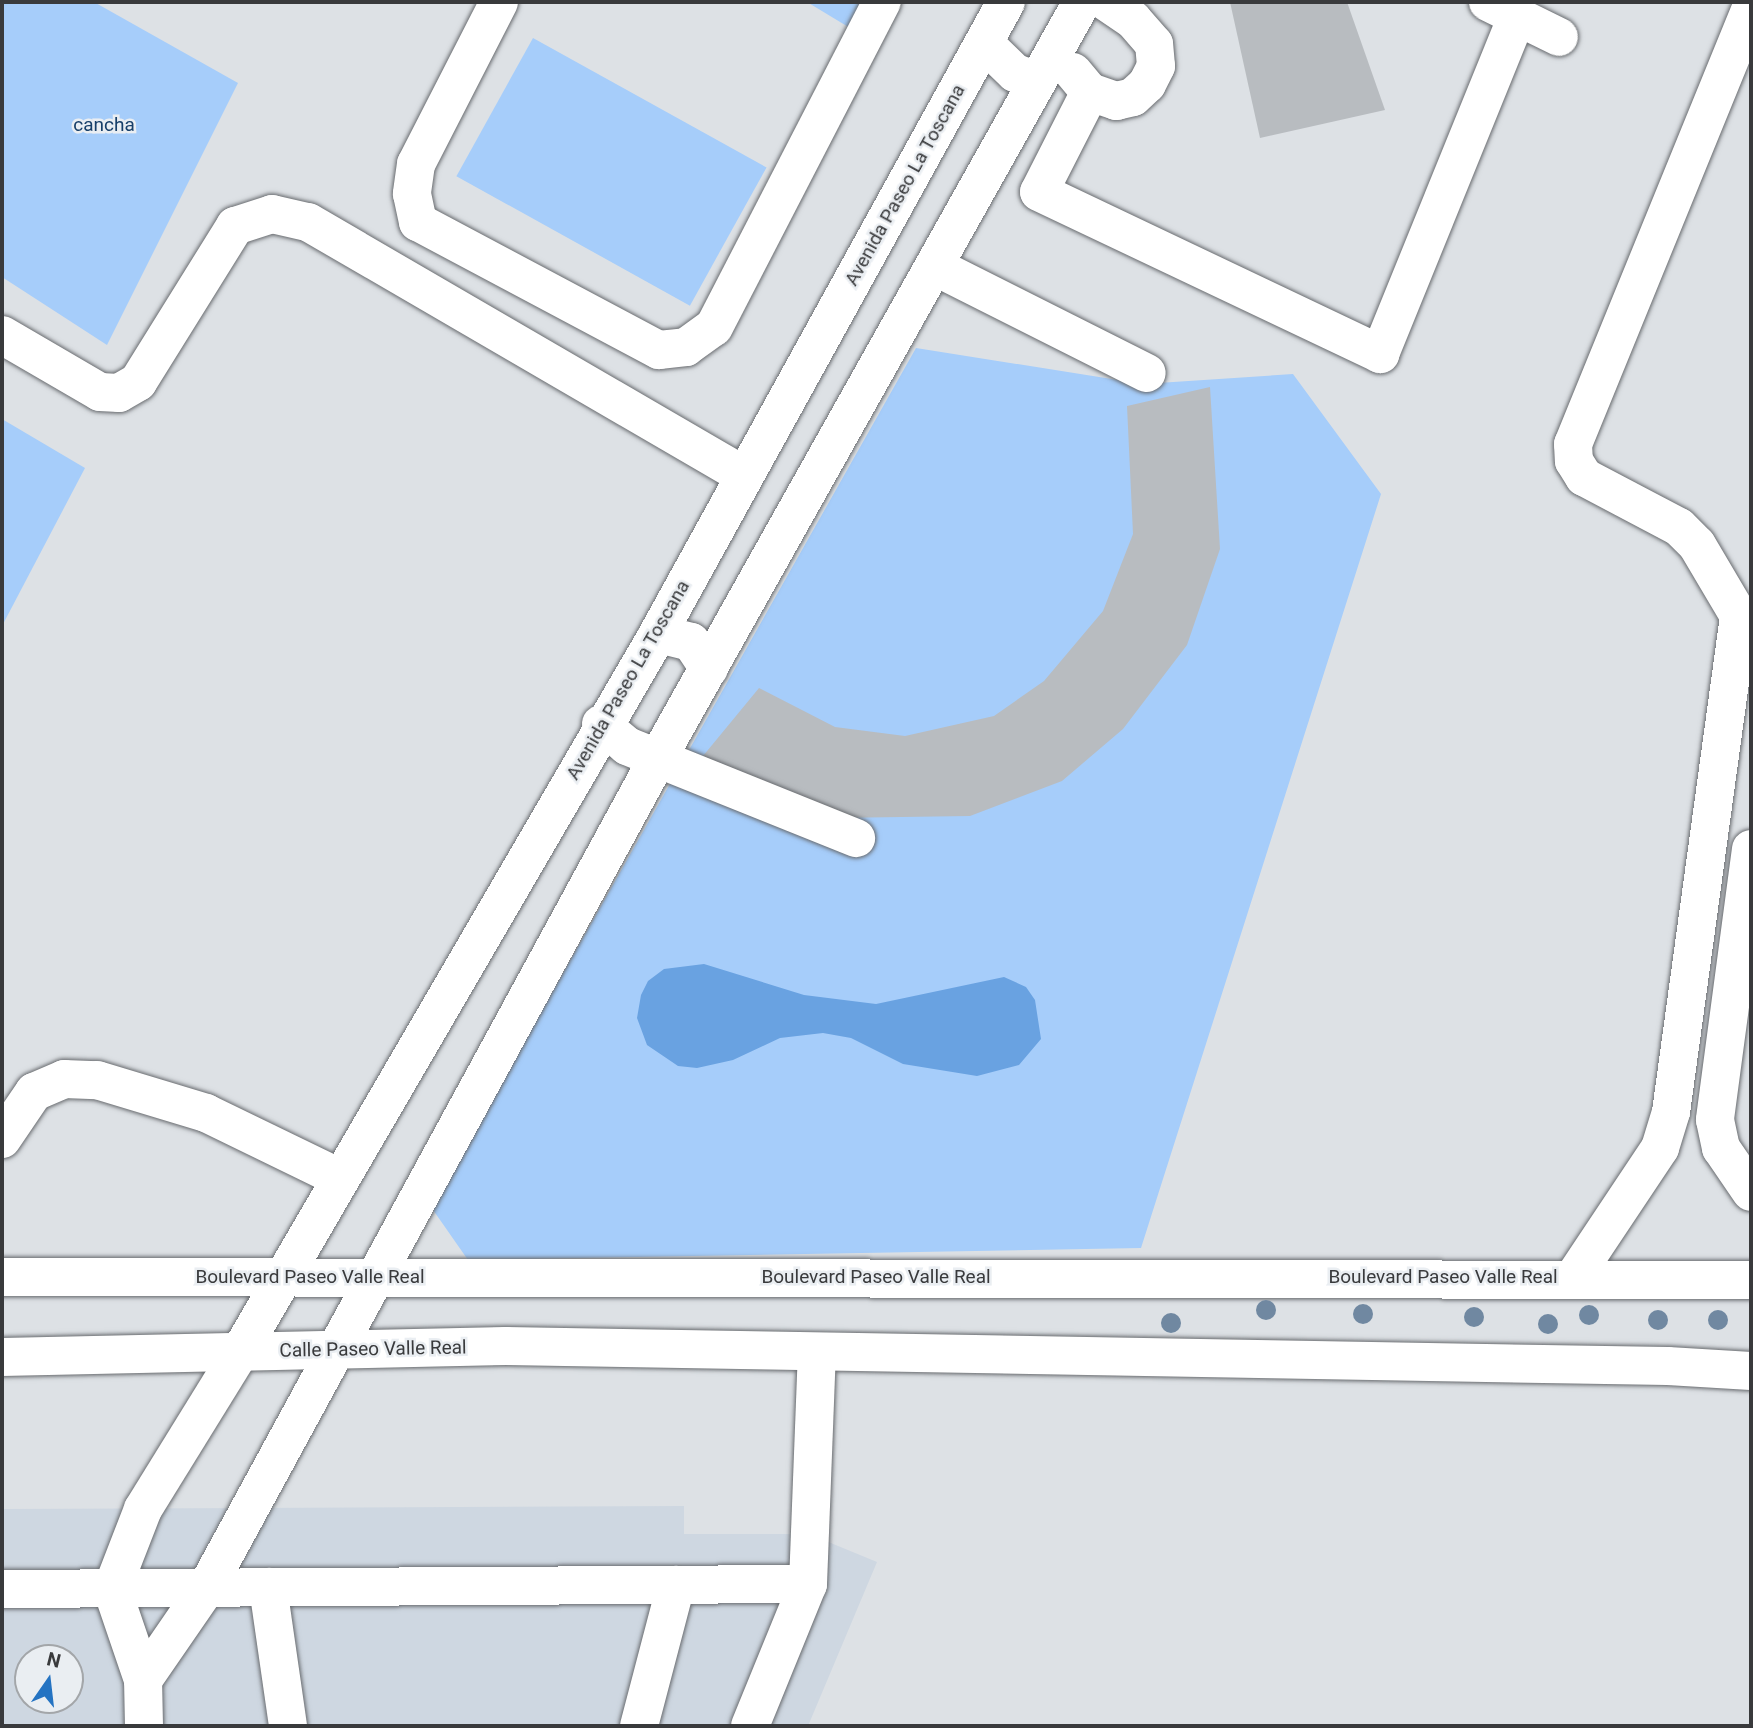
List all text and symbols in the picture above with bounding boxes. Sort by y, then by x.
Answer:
street label: Avenida Paseo La Toscana [840,80,970,290]
park label: cancha [73,114,135,136]
street label: Avenida Paseo La Toscana [561,576,695,784]
street label: Boulevard Paseo Valle Real [195,1266,425,1288]
street label: Boulevard Paseo Valle Real [761,1266,991,1288]
street label: Boulevard Paseo Valle Real [1328,1266,1558,1288]
street label: Calle Paseo Valle Real [279,1336,467,1362]
north arrow [14,1644,84,1714]
text: N [44,1647,63,1673]

